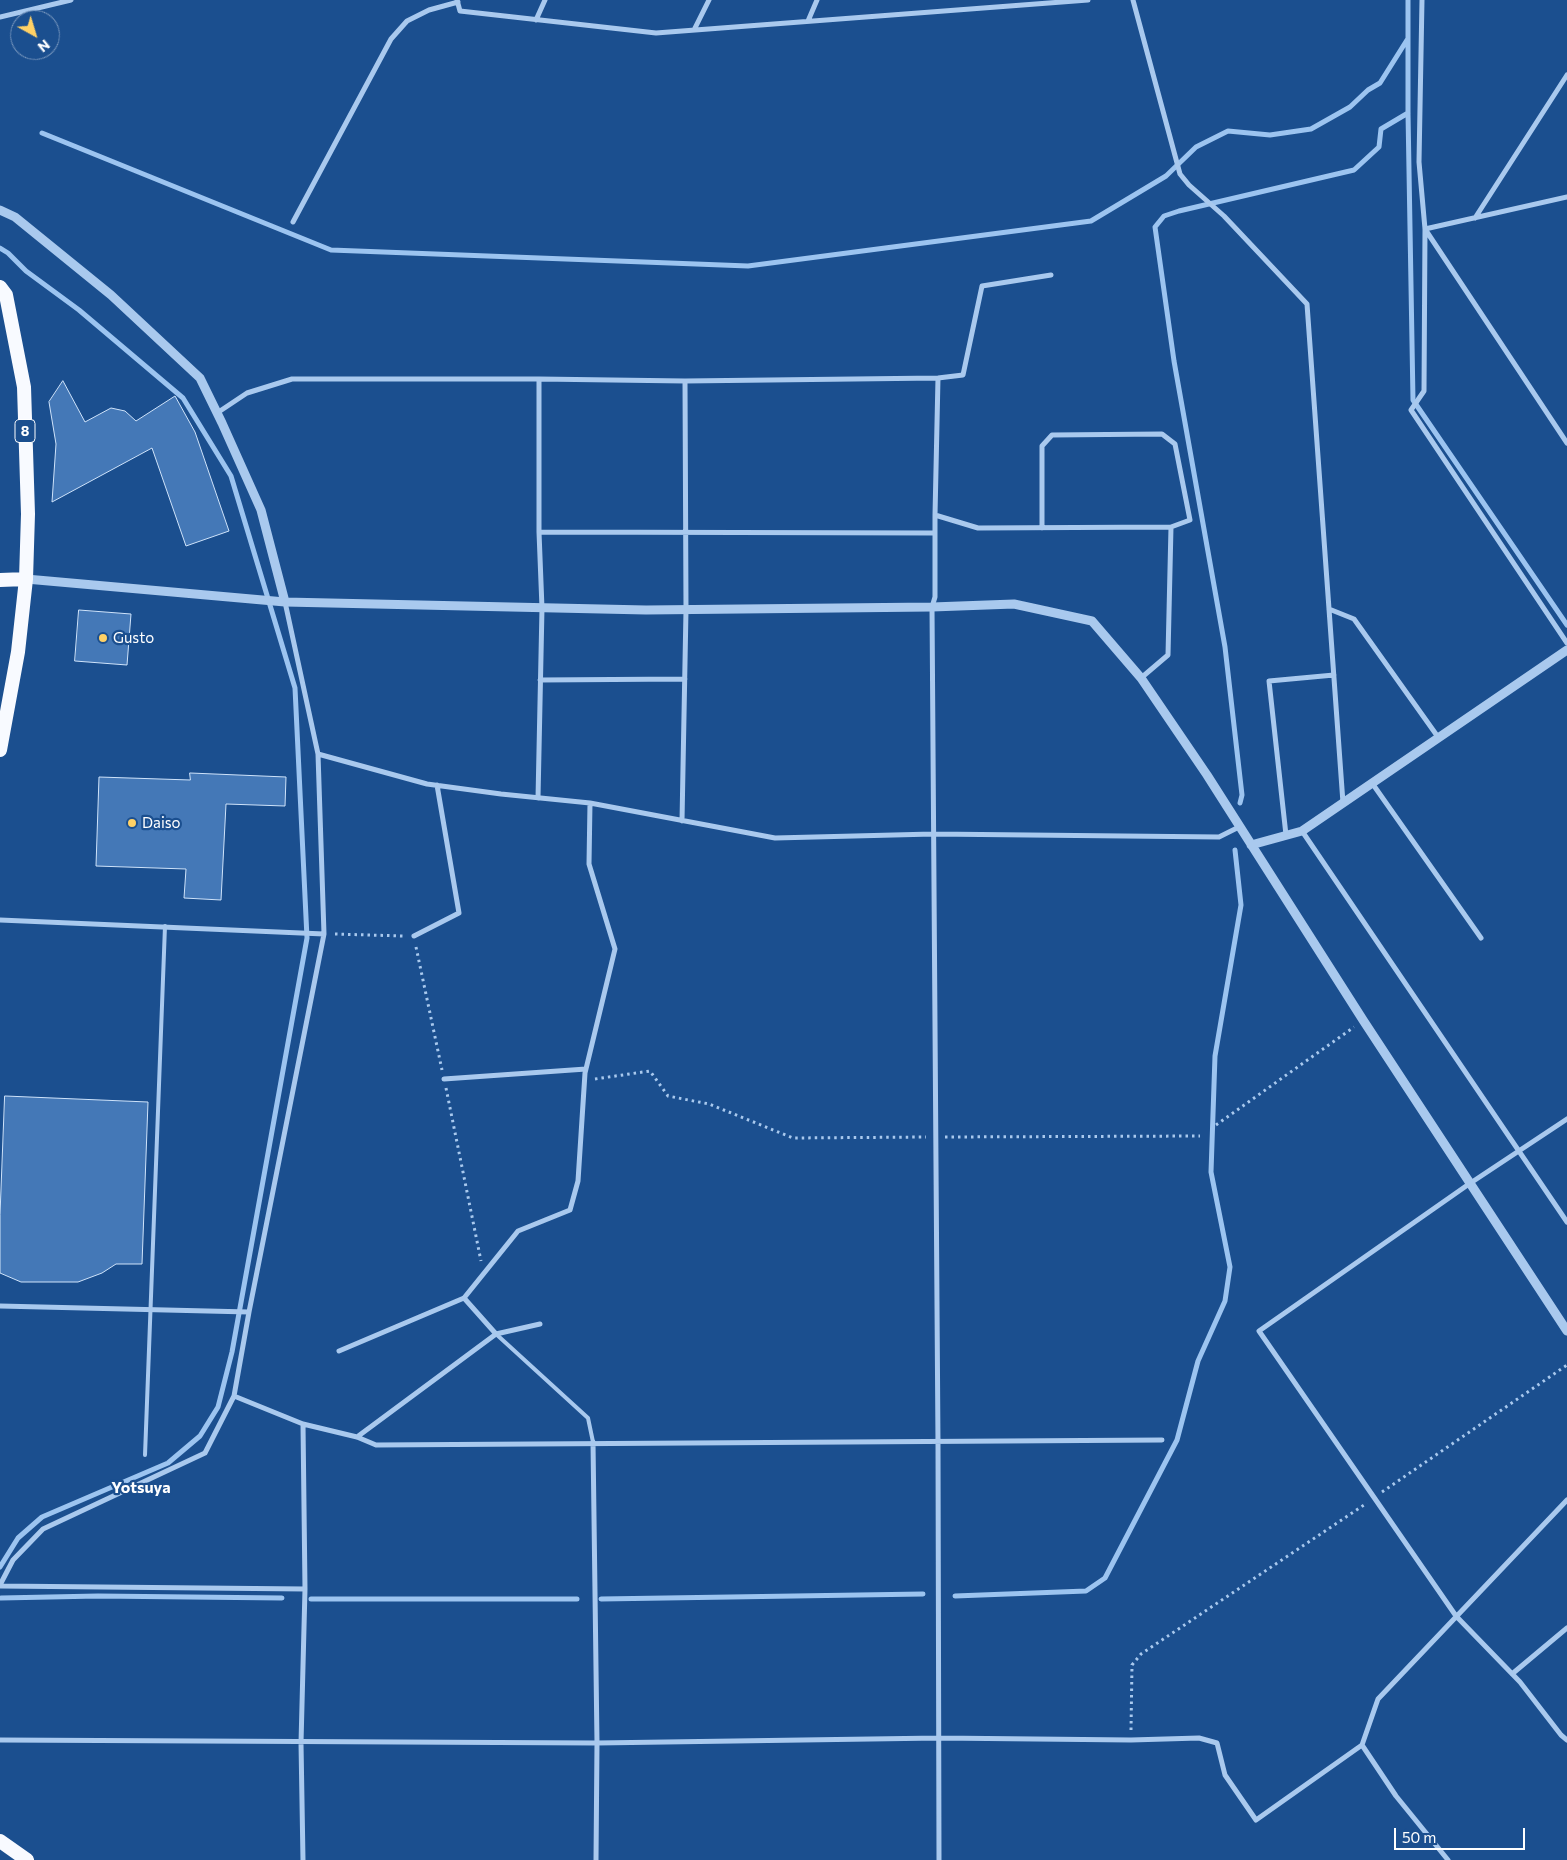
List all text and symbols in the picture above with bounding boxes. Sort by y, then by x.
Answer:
north arrow [10,10,60,60]
text: N [35,36,54,56]
road number: 8 [15,420,35,442]
place label: Gusto [113,629,154,647]
marker: Gusto [97,632,109,644]
place label: Daiso [142,814,181,832]
marker: Daiso [126,817,138,829]
district label: Yotsuya [111,1478,171,1498]
scale bar [1397,1818,1528,1850]
text: 50 m [1402,1828,1436,1846]

